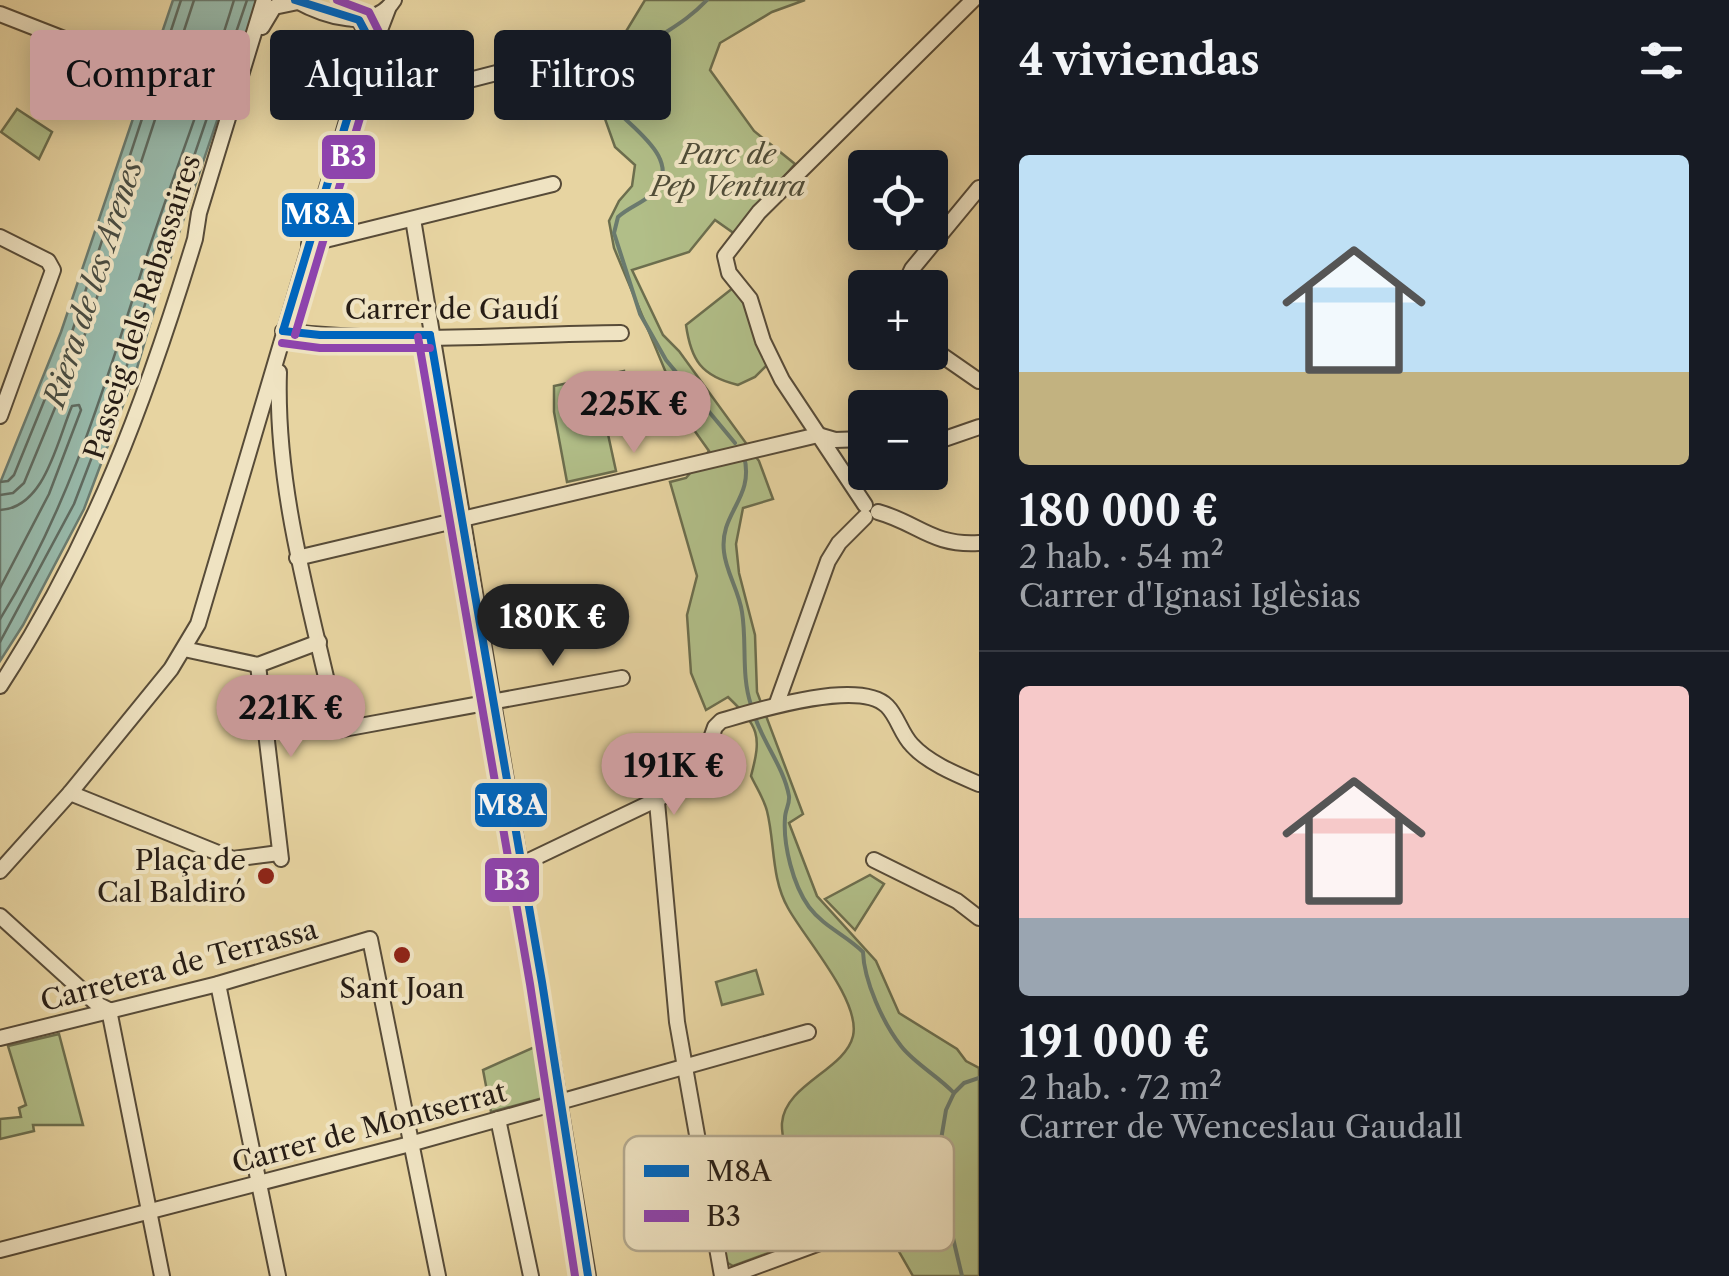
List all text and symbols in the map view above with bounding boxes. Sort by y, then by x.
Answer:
chip: Comprar [30,30,250,120]
chip: Alquilar [270,30,474,120]
chip: Filtros [494,30,671,120]
icon: filters [1634,33,1689,88]
text: 4 viviendas [1019,34,1260,86]
line badge: B3 [320,133,377,181]
park label: Parc de Pep Ventura [648,137,806,203]
text: B3 [330,139,366,173]
street label: Passeig dels Rabassaires [77,150,207,464]
map controls [848,150,948,490]
button: locate [848,150,948,250]
water label: Riera de les Arenes [35,154,151,413]
line badge: M8A [280,191,356,239]
text: M8A [284,197,354,231]
icon: home [1264,220,1444,400]
button: + [848,270,948,370]
street label: Carrer de Gaudí [345,292,559,326]
pin: 225K € [553,371,715,456]
text: 225K € [580,384,688,423]
button: − [848,390,948,490]
text: 180 000 € [1019,485,1219,537]
text: 2 hab. · 54 m² [1019,537,1224,576]
text: Carrer d'Ignasi Iglèsias [1019,576,1361,615]
pin: 180K € [472,584,634,669]
text: 180K € [499,597,607,636]
pin: 221K € [210,675,372,760]
text: 221K € [238,688,344,727]
pin: 191K € [593,733,755,818]
text: 191K € [623,746,725,785]
icon: home [1264,751,1444,931]
line badge: M8A [473,781,549,829]
text: M8A [477,788,547,822]
place label: Plaça de Cal Baldiró [97,843,246,909]
line badge: B3 [483,856,541,904]
text: B3 [494,863,530,897]
marker: Plaça de Cal Baldiró [255,865,277,887]
street label: Carretera de Terrassa [37,912,321,1018]
marker: Sant Joan [391,944,413,966]
place label: Sant Joan [339,971,465,1005]
text: 191 000 € [1019,1016,1210,1068]
text: 2 hab. · 72 m² [1019,1068,1222,1107]
street label: Carrer de Montserrat [228,1074,510,1180]
text: Carrer de Wenceslau Gaudall [1019,1107,1462,1146]
legend [624,1136,954,1251]
text: M8A [706,1154,773,1188]
text: B3 [706,1199,741,1233]

